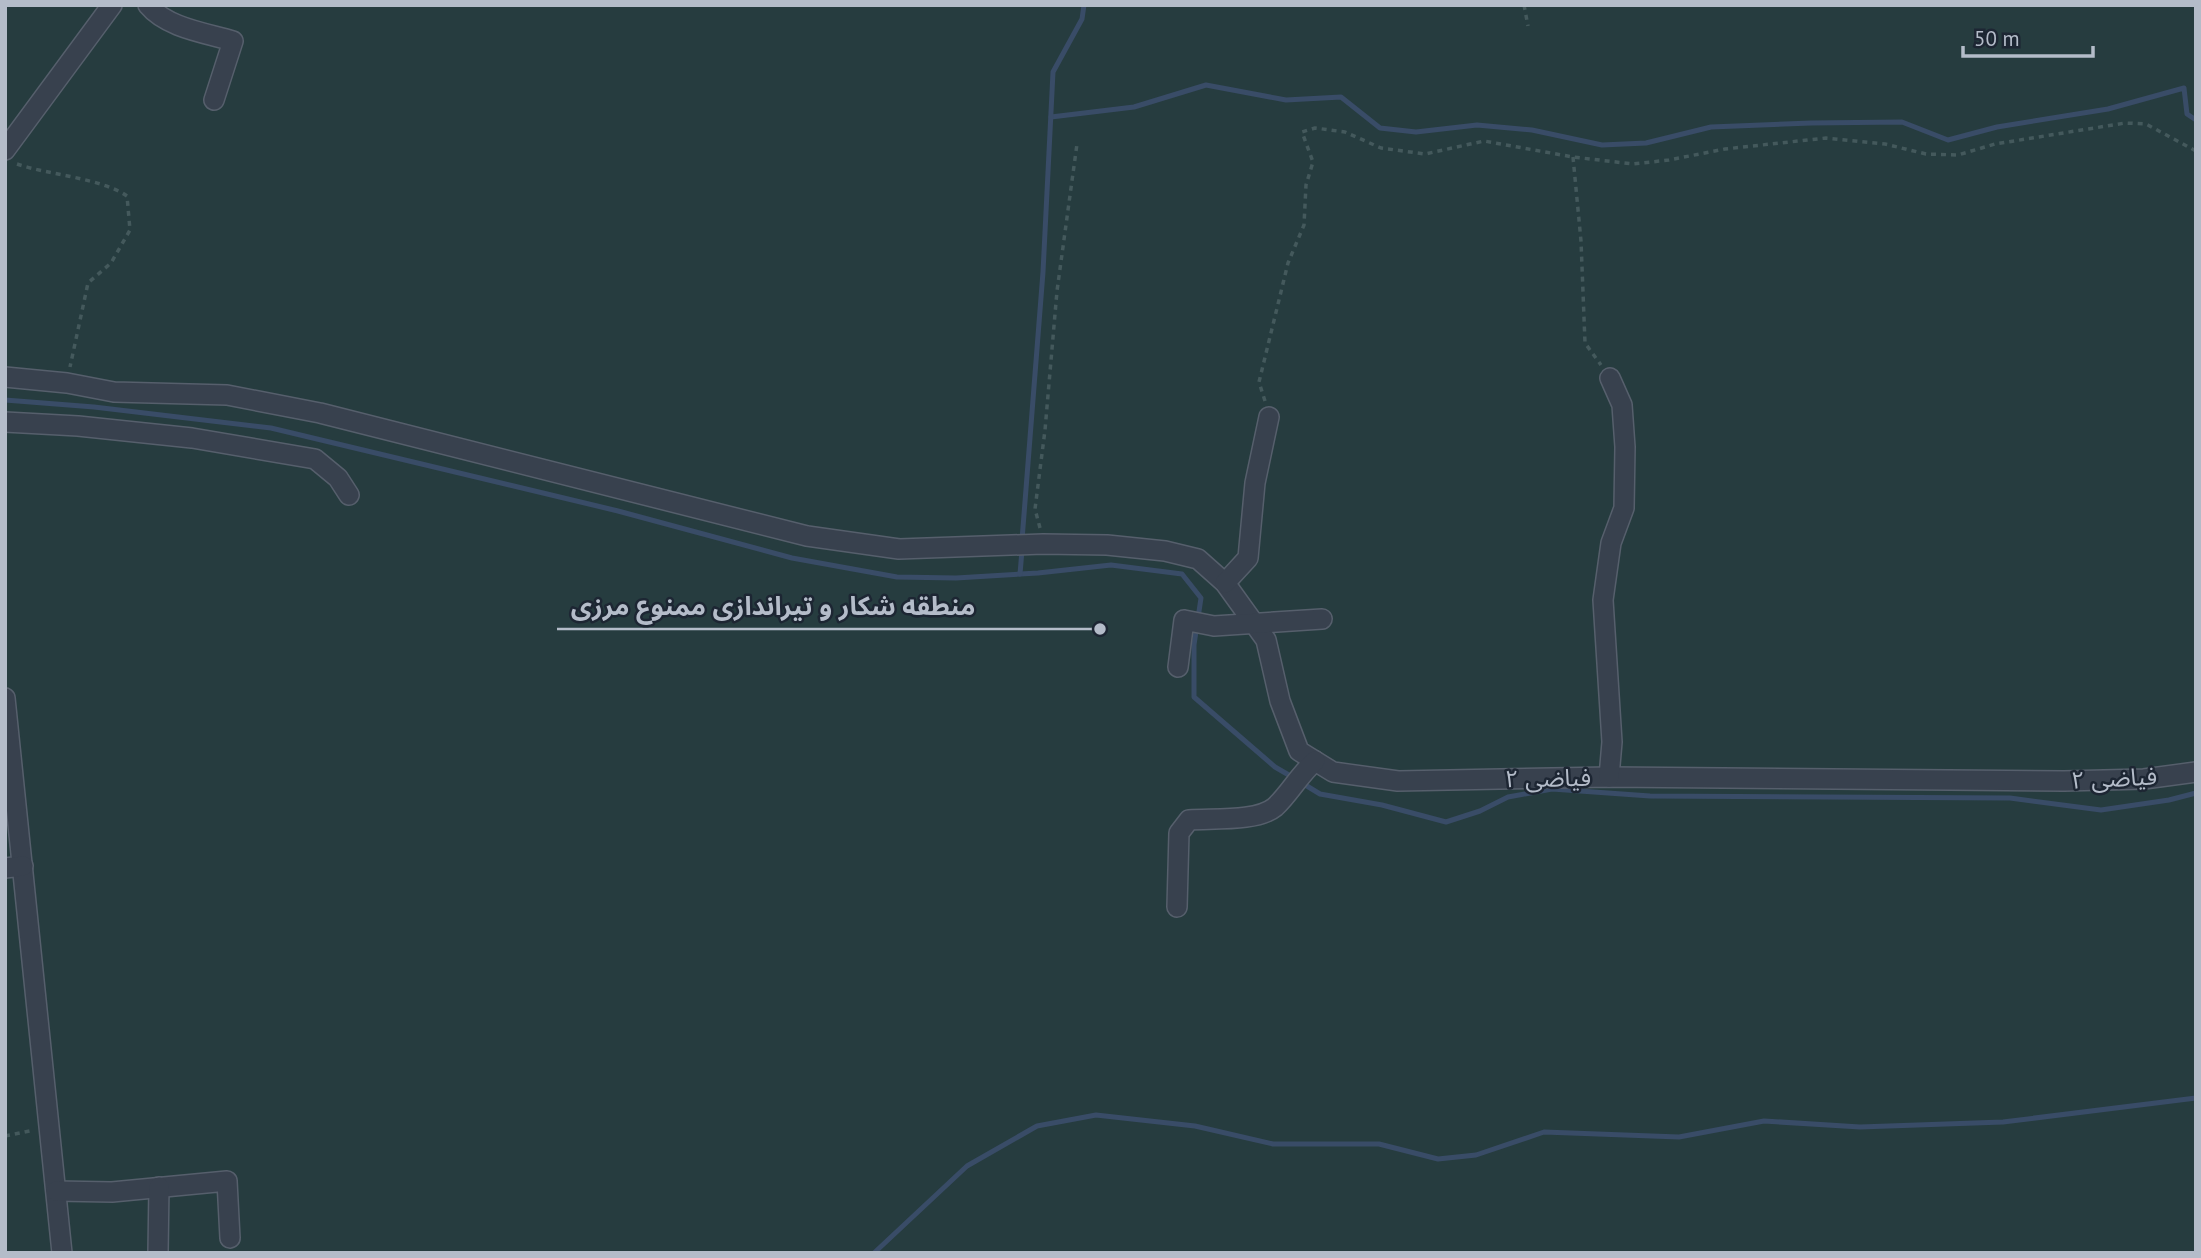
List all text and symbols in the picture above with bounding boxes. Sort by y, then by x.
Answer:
scale bar [1963,14,2092,58]
text: 50 m [1974,25,2020,52]
callout: منطقه شکار و تیراندازی ممنوع مرزی [557,582,989,629]
text: منطقه شکار و تیراندازی ممنوع مرزی [571,589,975,625]
street label: فیاضی ۲ [2070,760,2158,796]
street label: فیاضی ۲ [1505,762,1591,794]

